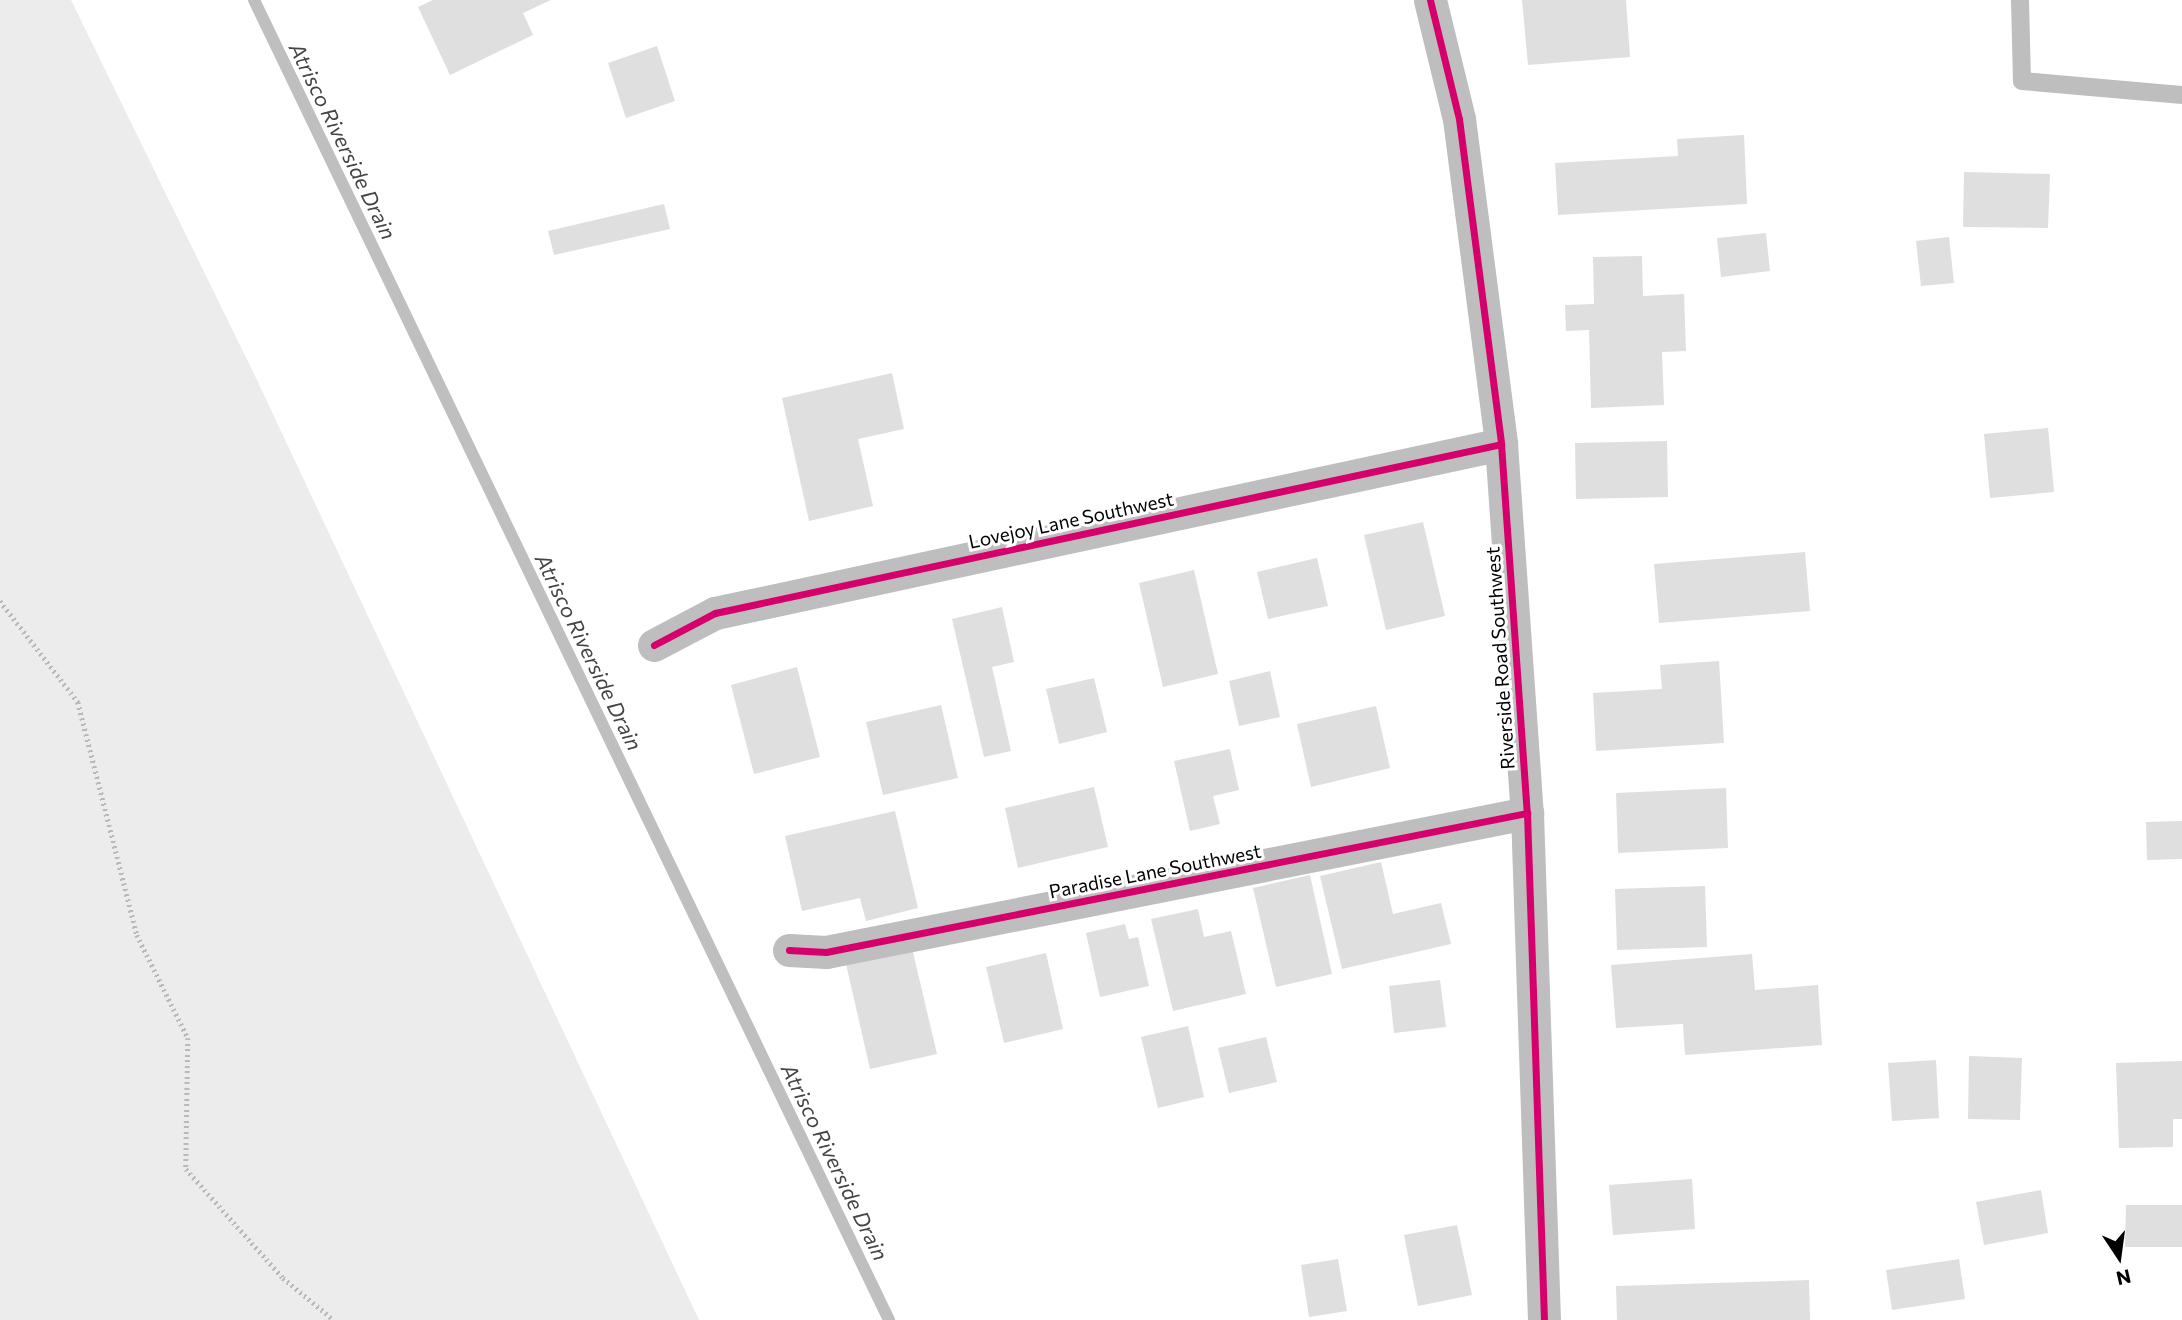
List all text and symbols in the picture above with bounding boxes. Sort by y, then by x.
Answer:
water label: Atrisco Riverside Drain [284,39,402,243]
street label: Lovejoy Lane Southwest [966,487,1176,553]
street label: Riverside Road Southwest [1481,546,1519,770]
water label: Atrisco Riverside Drain [530,550,648,754]
street label: Paradise Lane Southwest [1047,839,1263,903]
water label: Atrisco Riverside Drain [776,1060,894,1264]
north arrow [2084,1222,2154,1292]
text: N [2114,1265,2133,1291]

